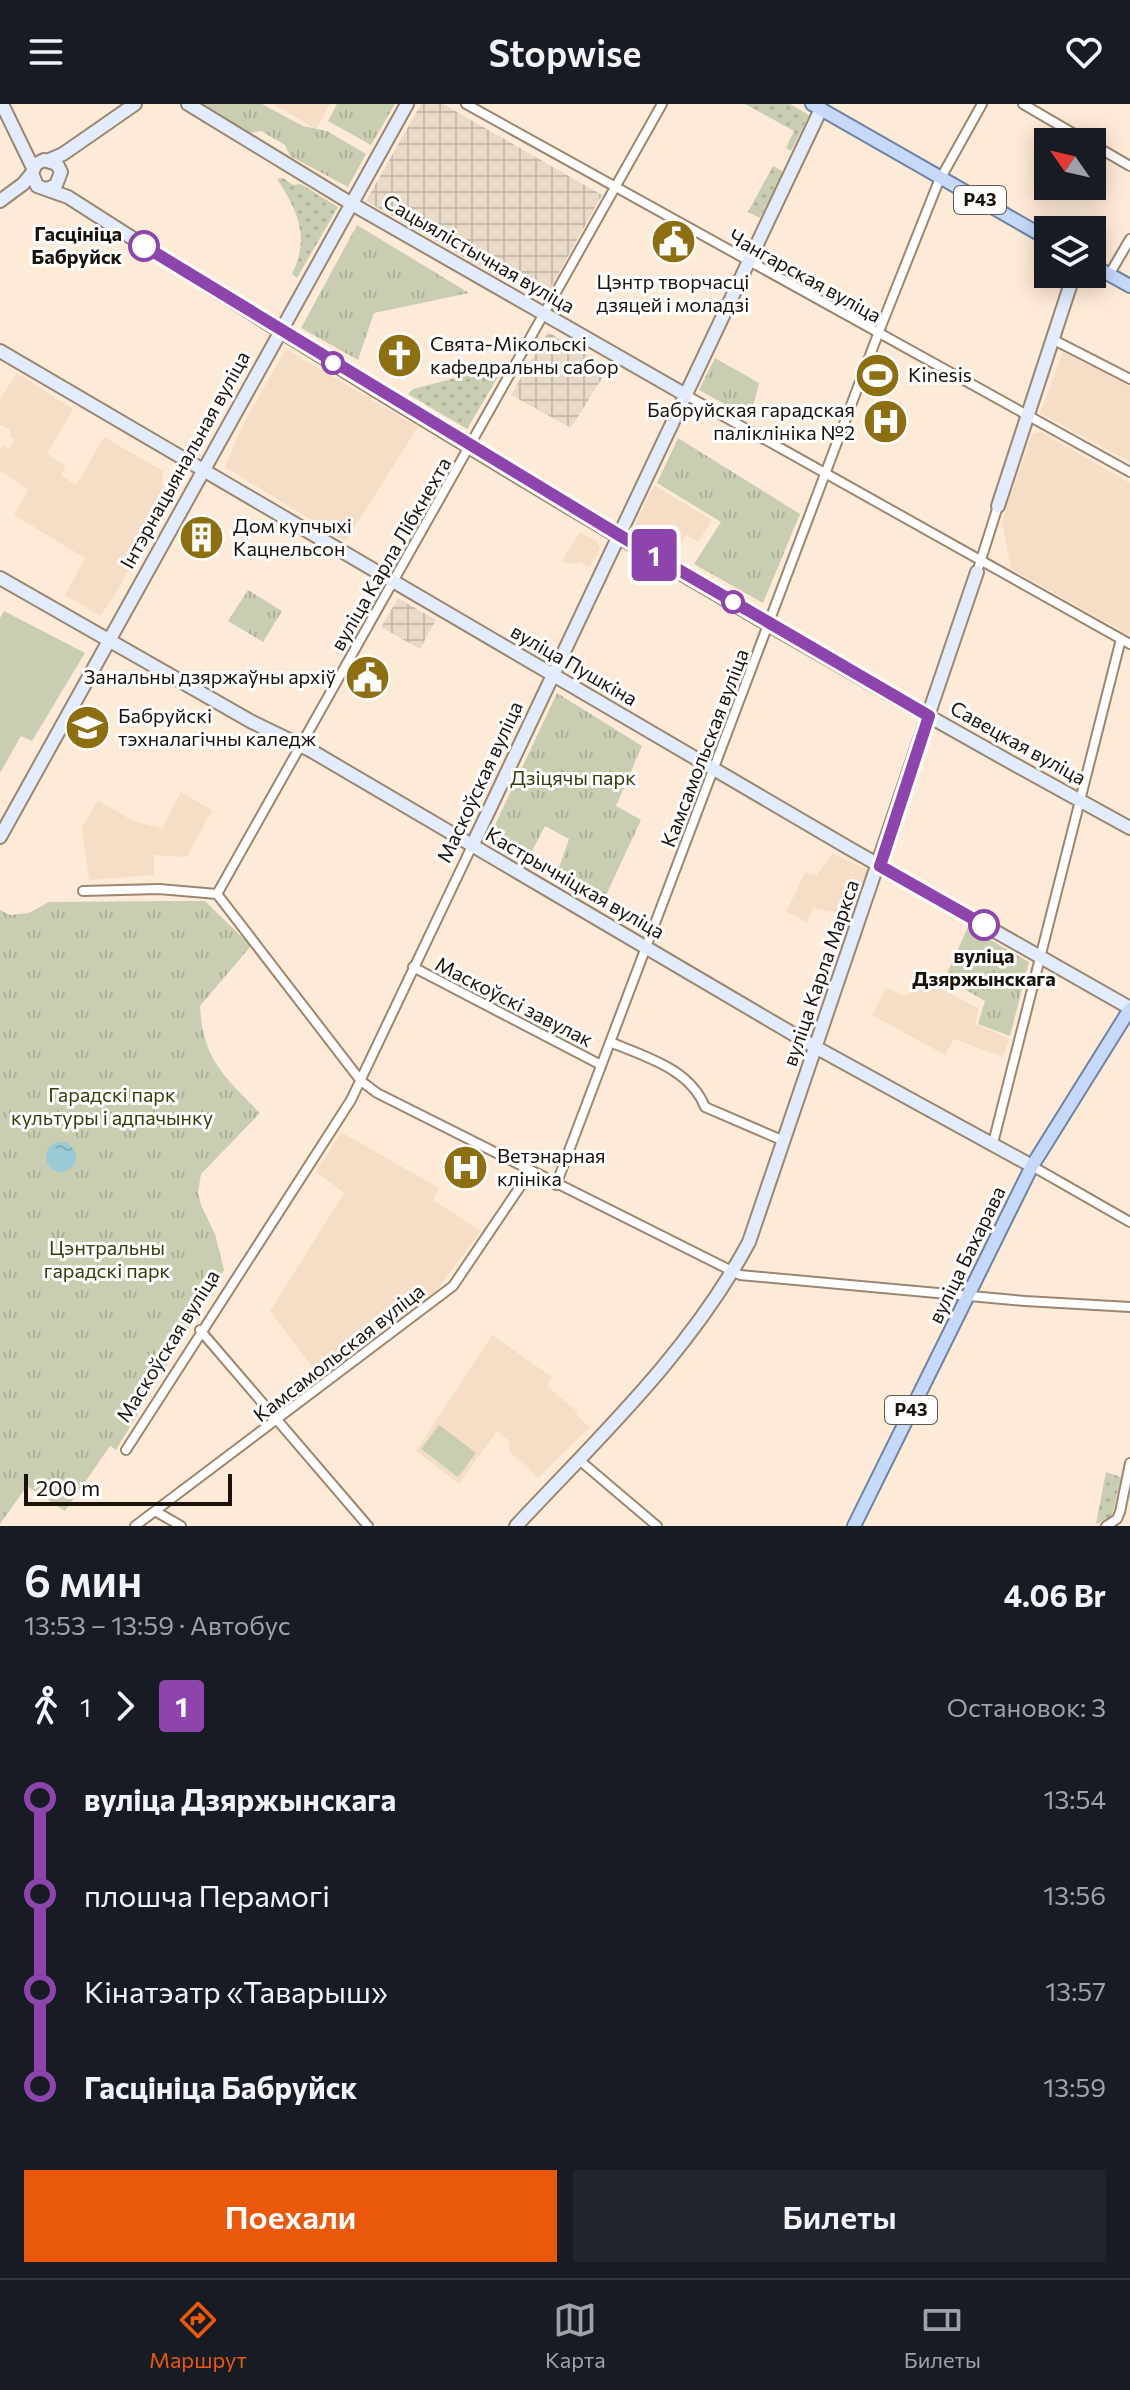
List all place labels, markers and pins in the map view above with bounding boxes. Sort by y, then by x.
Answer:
public building icon: Цэнтр творчасці дзяцей і моладзі [649,218,697,266]
place label: Гасцініца Бабруйск [31,221,123,268]
marker: Гасцініца Бабруйск [129,231,159,261]
place label: Цэнтр творчасці дзяцей і моладзі [597,269,749,316]
church icon: Свята-Мікольскі кафедральны сабор [375,331,423,379]
place label: Свята-Мікольскі кафедральны сабор [430,331,619,378]
sports icon: Kinesis [853,351,901,399]
unlabelled marker [322,352,344,374]
place label: Kinesis [908,362,972,386]
place label: Бабруйская гарадская паліклініка №2 [647,397,855,444]
hospital icon: Бабруйская гарадская паліклініка №2 [862,398,910,446]
place label: Дом купчыхі Кацнельсон [233,513,352,560]
building icon: Дом купчыхі Кацнельсон [178,514,226,562]
unlabelled marker [722,591,744,613]
public building icon: Занальны дзяржаўны архіў [343,653,391,701]
place label: Занальны дзяржаўны архіў [84,664,336,688]
place label: Бабруйскі тэхналагічны каледж [118,703,316,750]
school or university icon: Бабруйскі тэхналагічны каледж [63,704,111,752]
marker: вуліца Дзяржынскага [969,910,999,940]
place label: вуліца Дзяржынскага [912,943,1056,990]
hospital icon: Ветэнарная клініка [442,1143,490,1191]
place label: Ветэнарная клініка [497,1143,606,1190]

